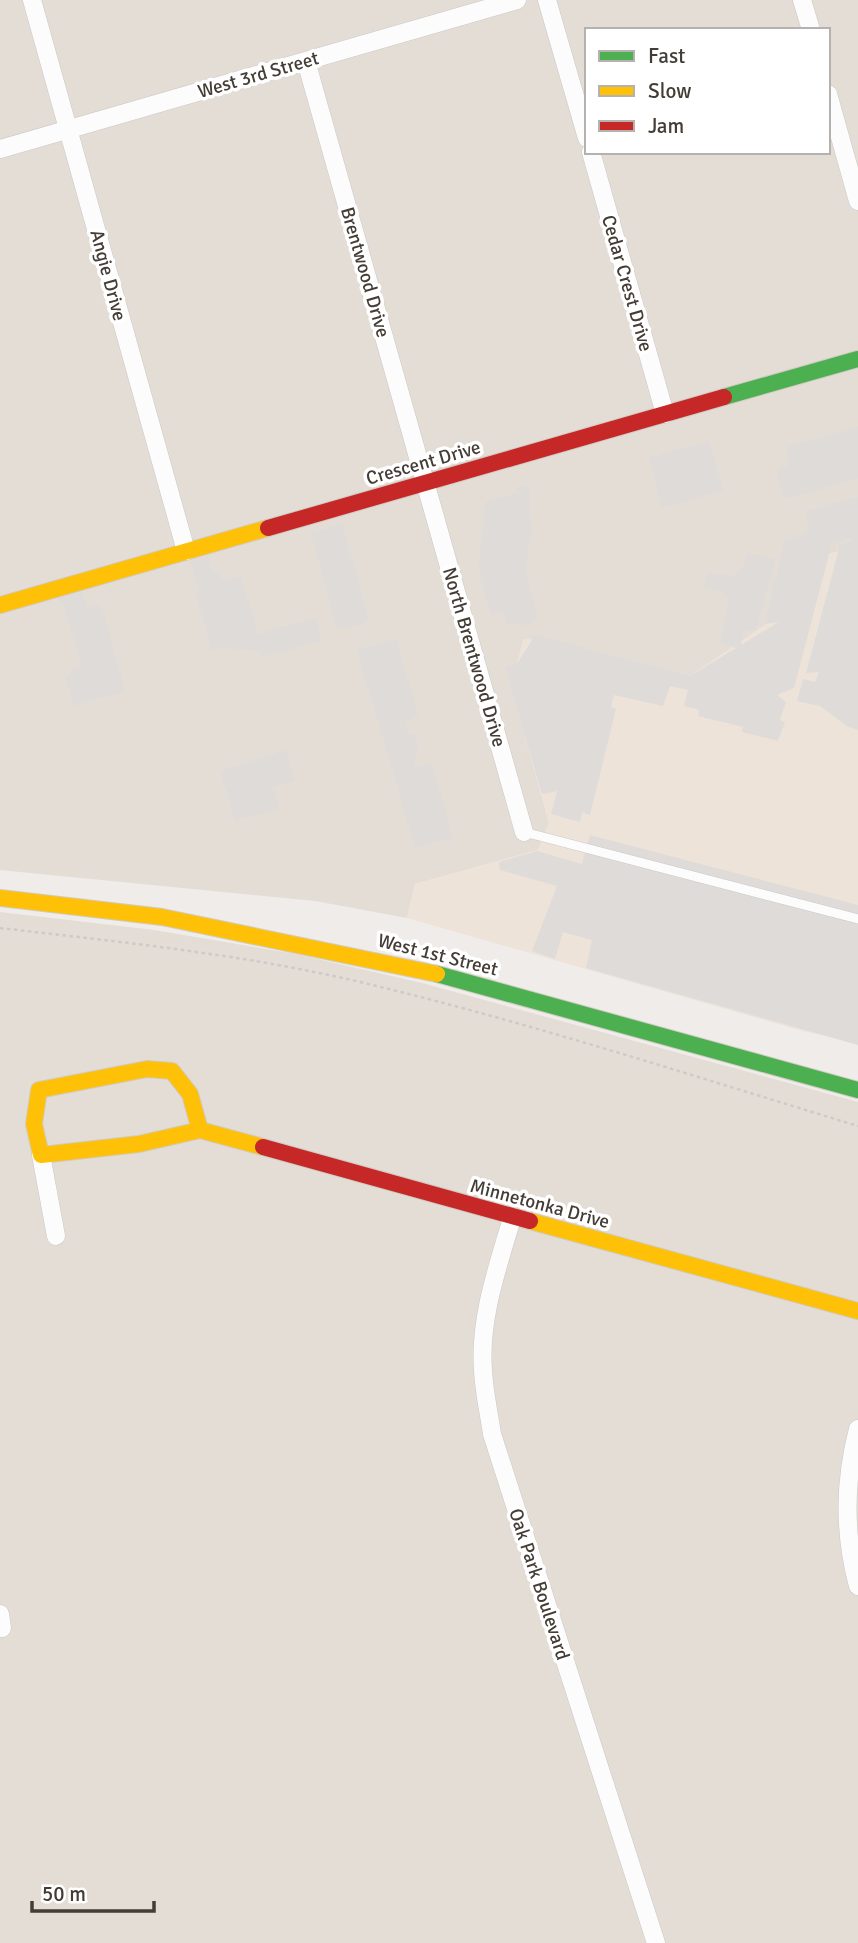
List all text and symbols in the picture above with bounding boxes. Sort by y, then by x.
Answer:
legend [585,28,830,154]
text: Fast [648,43,685,69]
street label: West 3rd Street [195,46,322,104]
text: Slow [648,78,692,104]
text: Jam [648,113,684,139]
street label: Brentwood Drive [335,204,395,340]
street label: Cedar Crest Drive [596,212,658,354]
street label: Angie Drive [84,227,132,323]
street label: Crescent Drive [363,435,483,491]
street label: North Brentwood Drive [437,565,511,750]
street label: West 1st Street [375,928,501,982]
street label: Minnetonka Drive [467,1174,612,1234]
street label: Oak Park Boulevard [503,1506,575,1663]
scale bar [32,1870,154,1914]
text: 50 m [42,1881,86,1907]

